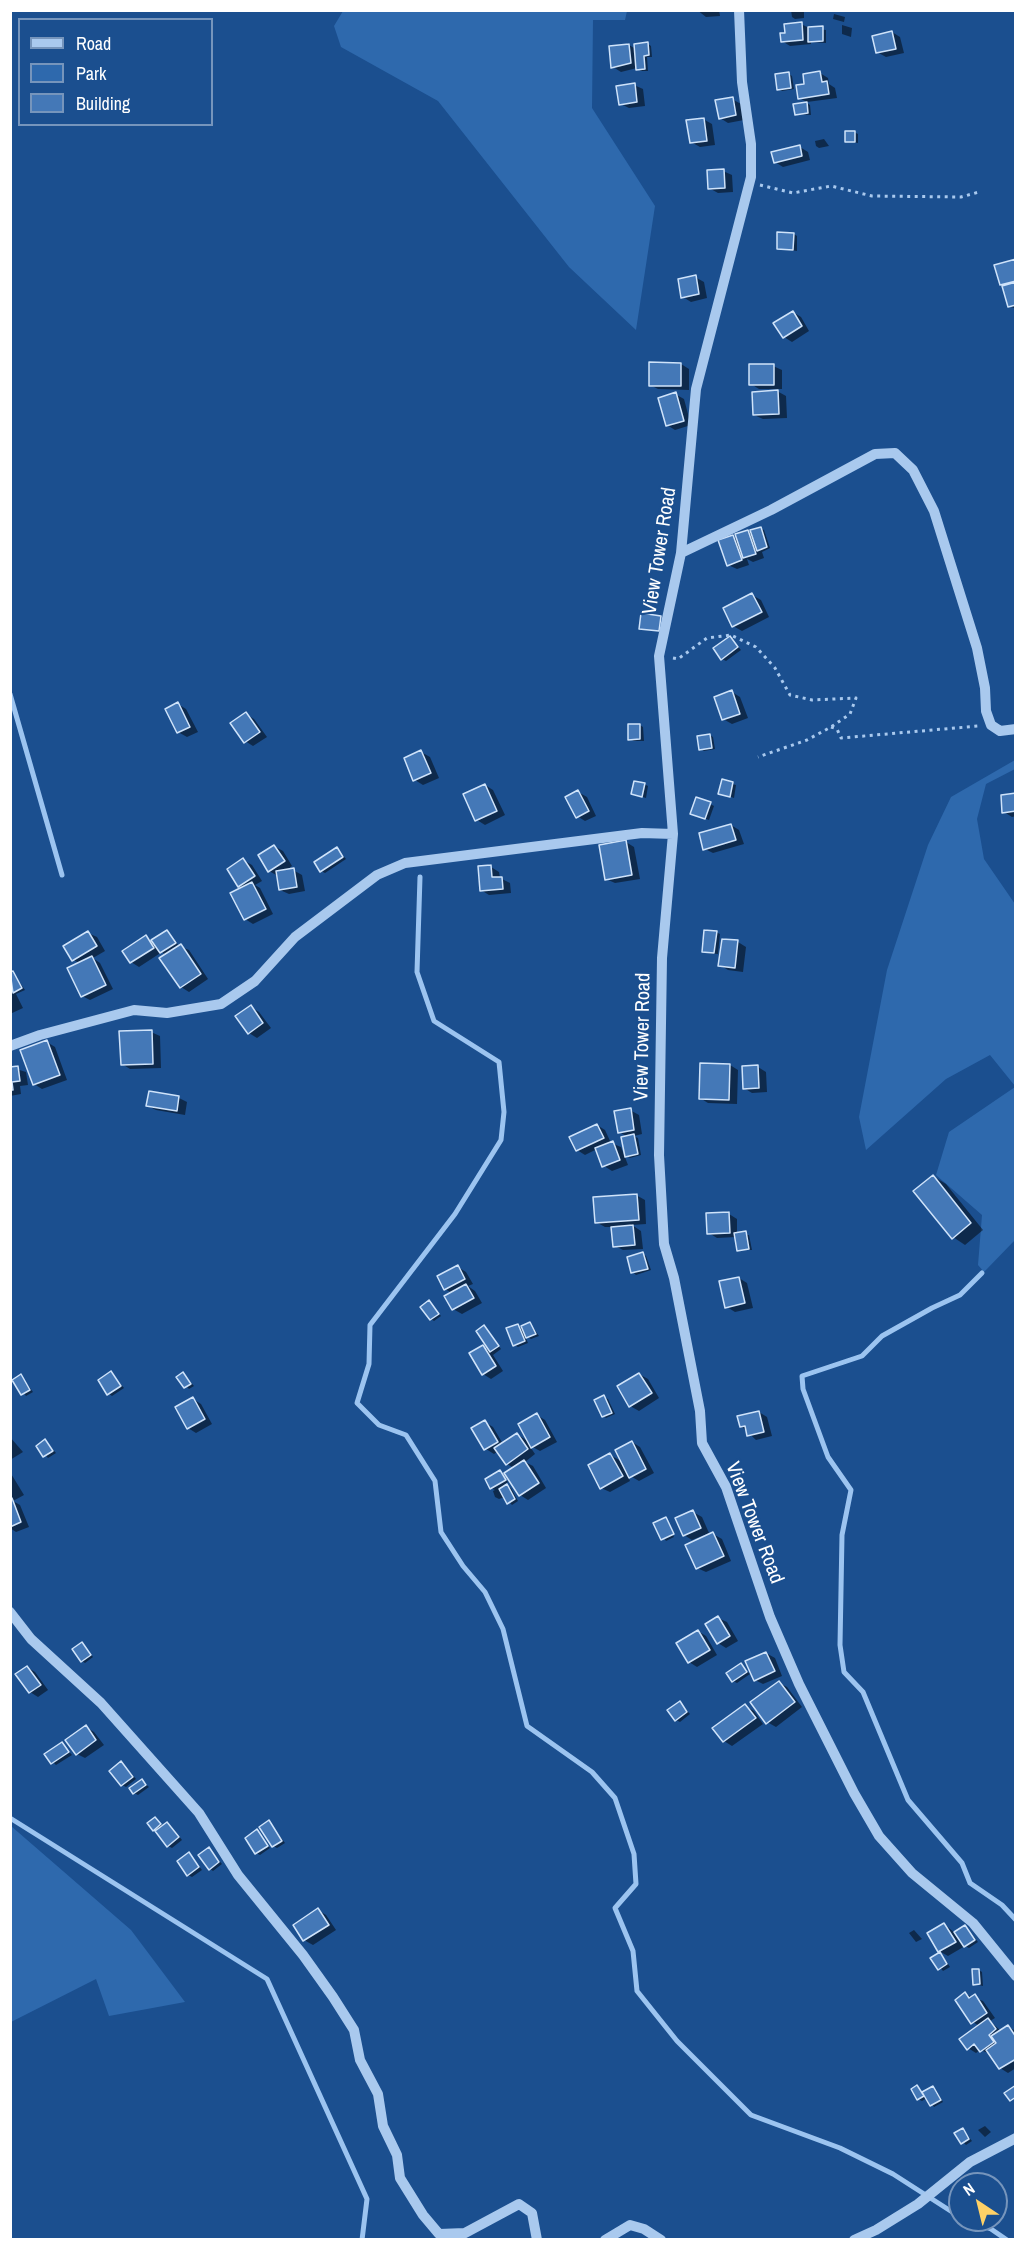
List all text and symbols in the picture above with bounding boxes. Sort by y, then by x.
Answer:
legend [18,18,213,126]
text: Road [76,31,111,56]
text: Park [76,61,106,86]
text: Building [76,91,130,116]
street label: View Tower Road [638,486,682,616]
street label: View Tower Road [630,973,656,1101]
street label: View Tower Road [720,1459,788,1587]
north arrow [948,2172,1008,2232]
text: N [959,2177,979,2201]

